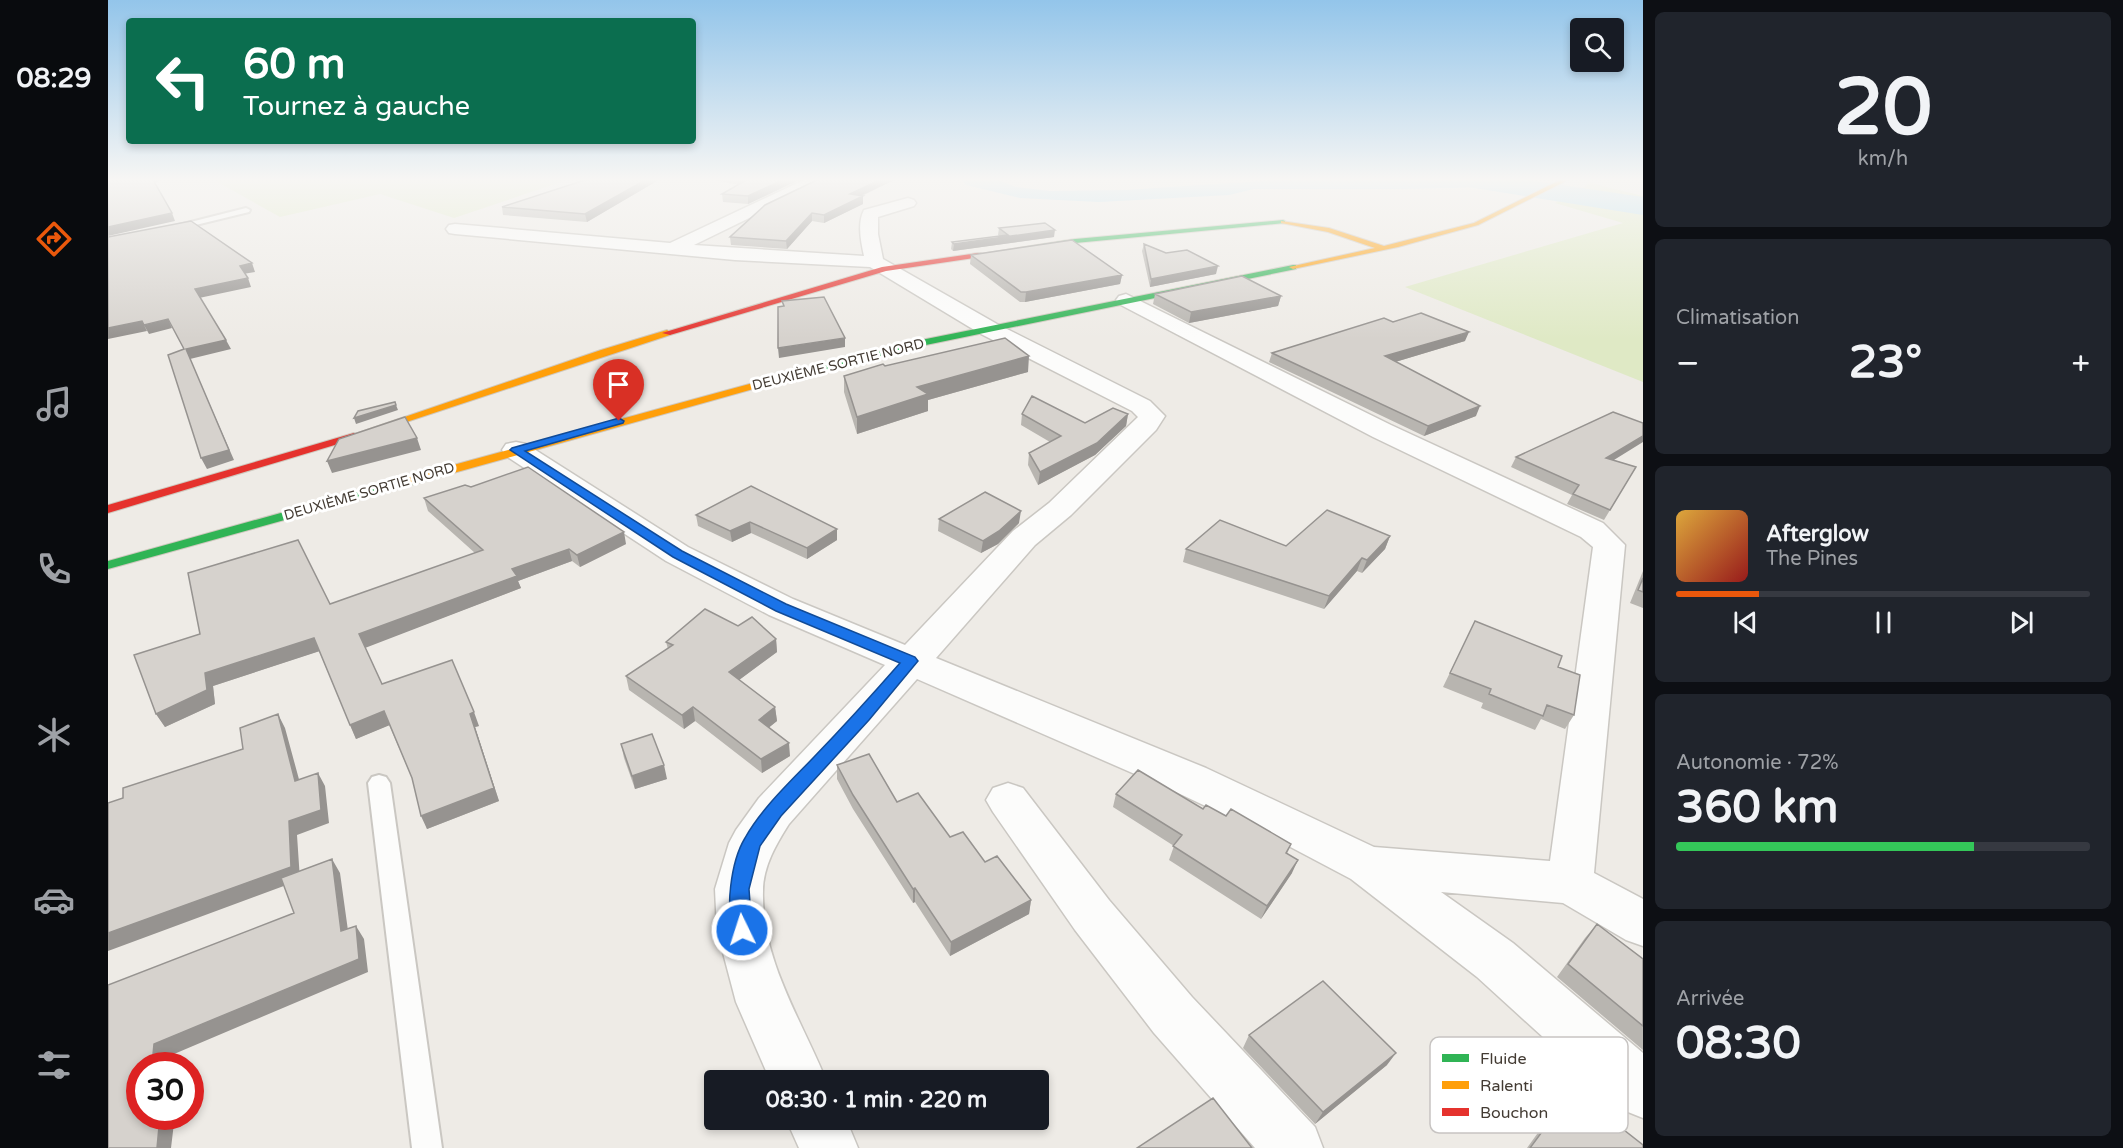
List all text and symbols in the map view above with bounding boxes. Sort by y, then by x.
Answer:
map controls [1570,18,1624,72]
button: search [1570,18,1624,72]
text: 60 m [243,39,345,90]
icon: left [144,42,222,120]
text: 20 [1834,61,1932,155]
text: 08:29 [17,62,91,95]
text: Tournez à gauche [243,90,470,123]
text: km/h [1858,147,1908,171]
icon: directions [33,218,75,260]
text: Climatisation [1676,306,1799,330]
street label: DEUXIÈME SORTIE NORD [750,335,926,394]
text: 23° [1849,336,1922,390]
text: − [1676,344,1700,383]
text: + [2071,344,2090,383]
pin [593,359,644,421]
icon: arrive [602,368,635,401]
icon: music [33,383,75,425]
street label: DEUXIÈME SORTIE NORD [282,459,456,524]
text: Afterglow [1766,521,1869,547]
text: The Pines [1766,547,1858,571]
icon: phone [33,548,75,590]
icon: previous [1729,606,1762,639]
icon: pause [1867,606,1900,639]
icon: next [2005,606,2038,639]
icon: climate [33,714,75,756]
text: Autonomie · 72% [1676,751,1838,775]
text: 360 km [1676,781,1838,835]
icon: car [33,879,75,921]
position arrow [710,898,774,962]
text: Arrivée [1676,987,1744,1011]
text: 08:30 [1676,1017,1801,1071]
legend [1430,1037,1628,1133]
icon: filters [33,1044,75,1086]
text: Fluide [1480,1049,1526,1069]
speed limit sign: 30 [126,1052,204,1130]
text: Ralenti [1480,1076,1533,1096]
text: 08:30 · 1 min · 220 m [766,1087,987,1113]
text: Bouchon [1480,1103,1548,1123]

